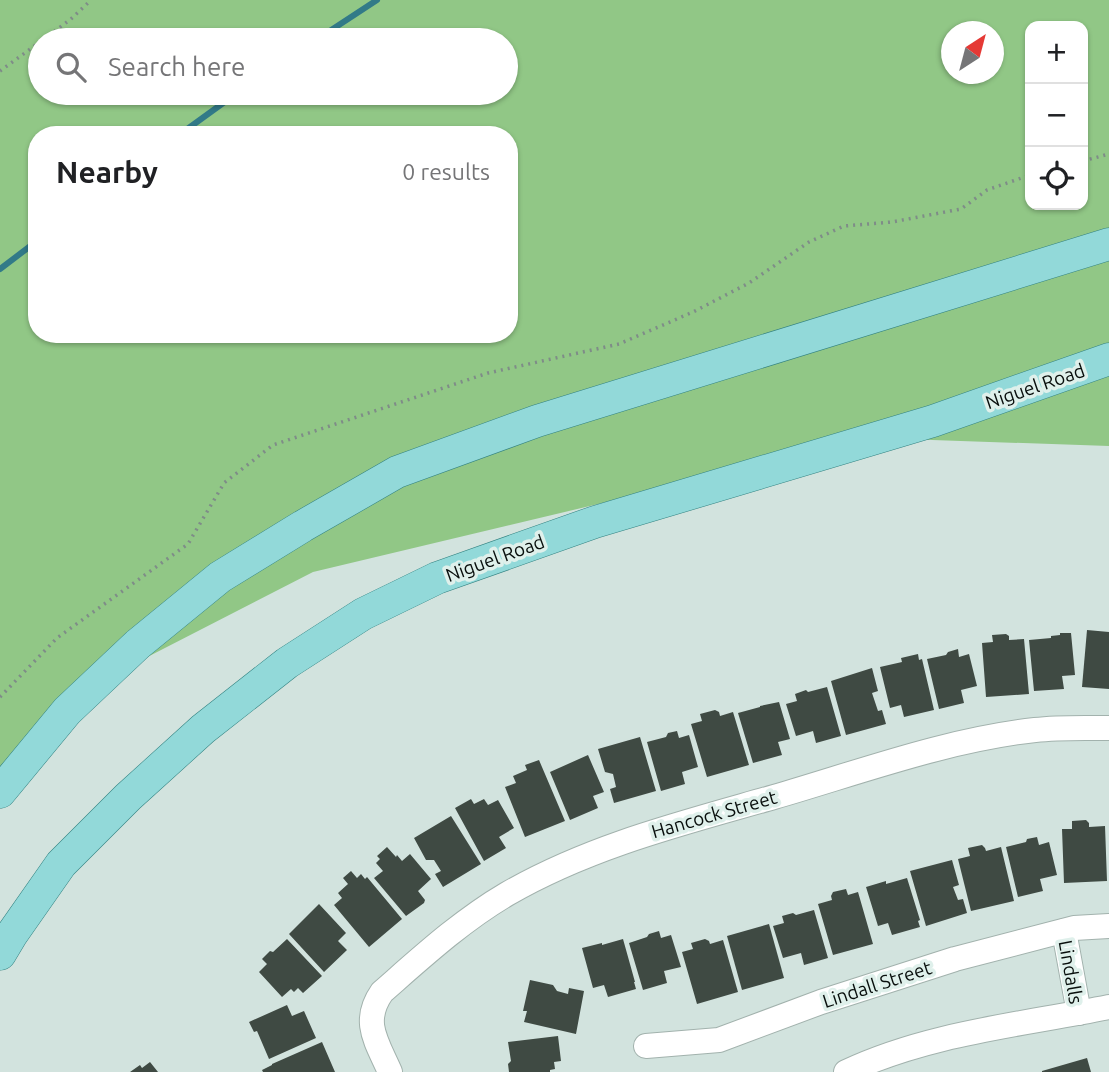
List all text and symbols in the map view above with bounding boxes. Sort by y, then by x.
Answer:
north arrow [941,21,1004,84]
map controls [1025,21,1088,210]
button: + [1025,21,1088,84]
search box [28,28,518,105]
icon: search [52,48,90,86]
text: Search here [108,52,245,81]
button: − [1025,84,1088,147]
button: locate [1025,147,1088,210]
text: Nearby [56,155,158,189]
text: 0 results [402,159,490,184]
street label: Niguel Road [982,359,1088,413]
street label: Niguel Road [443,530,547,586]
street label: Hancock Street [649,785,780,842]
street label: Lindalls [1055,938,1087,1006]
street label: Lindall Street [820,956,935,1012]

